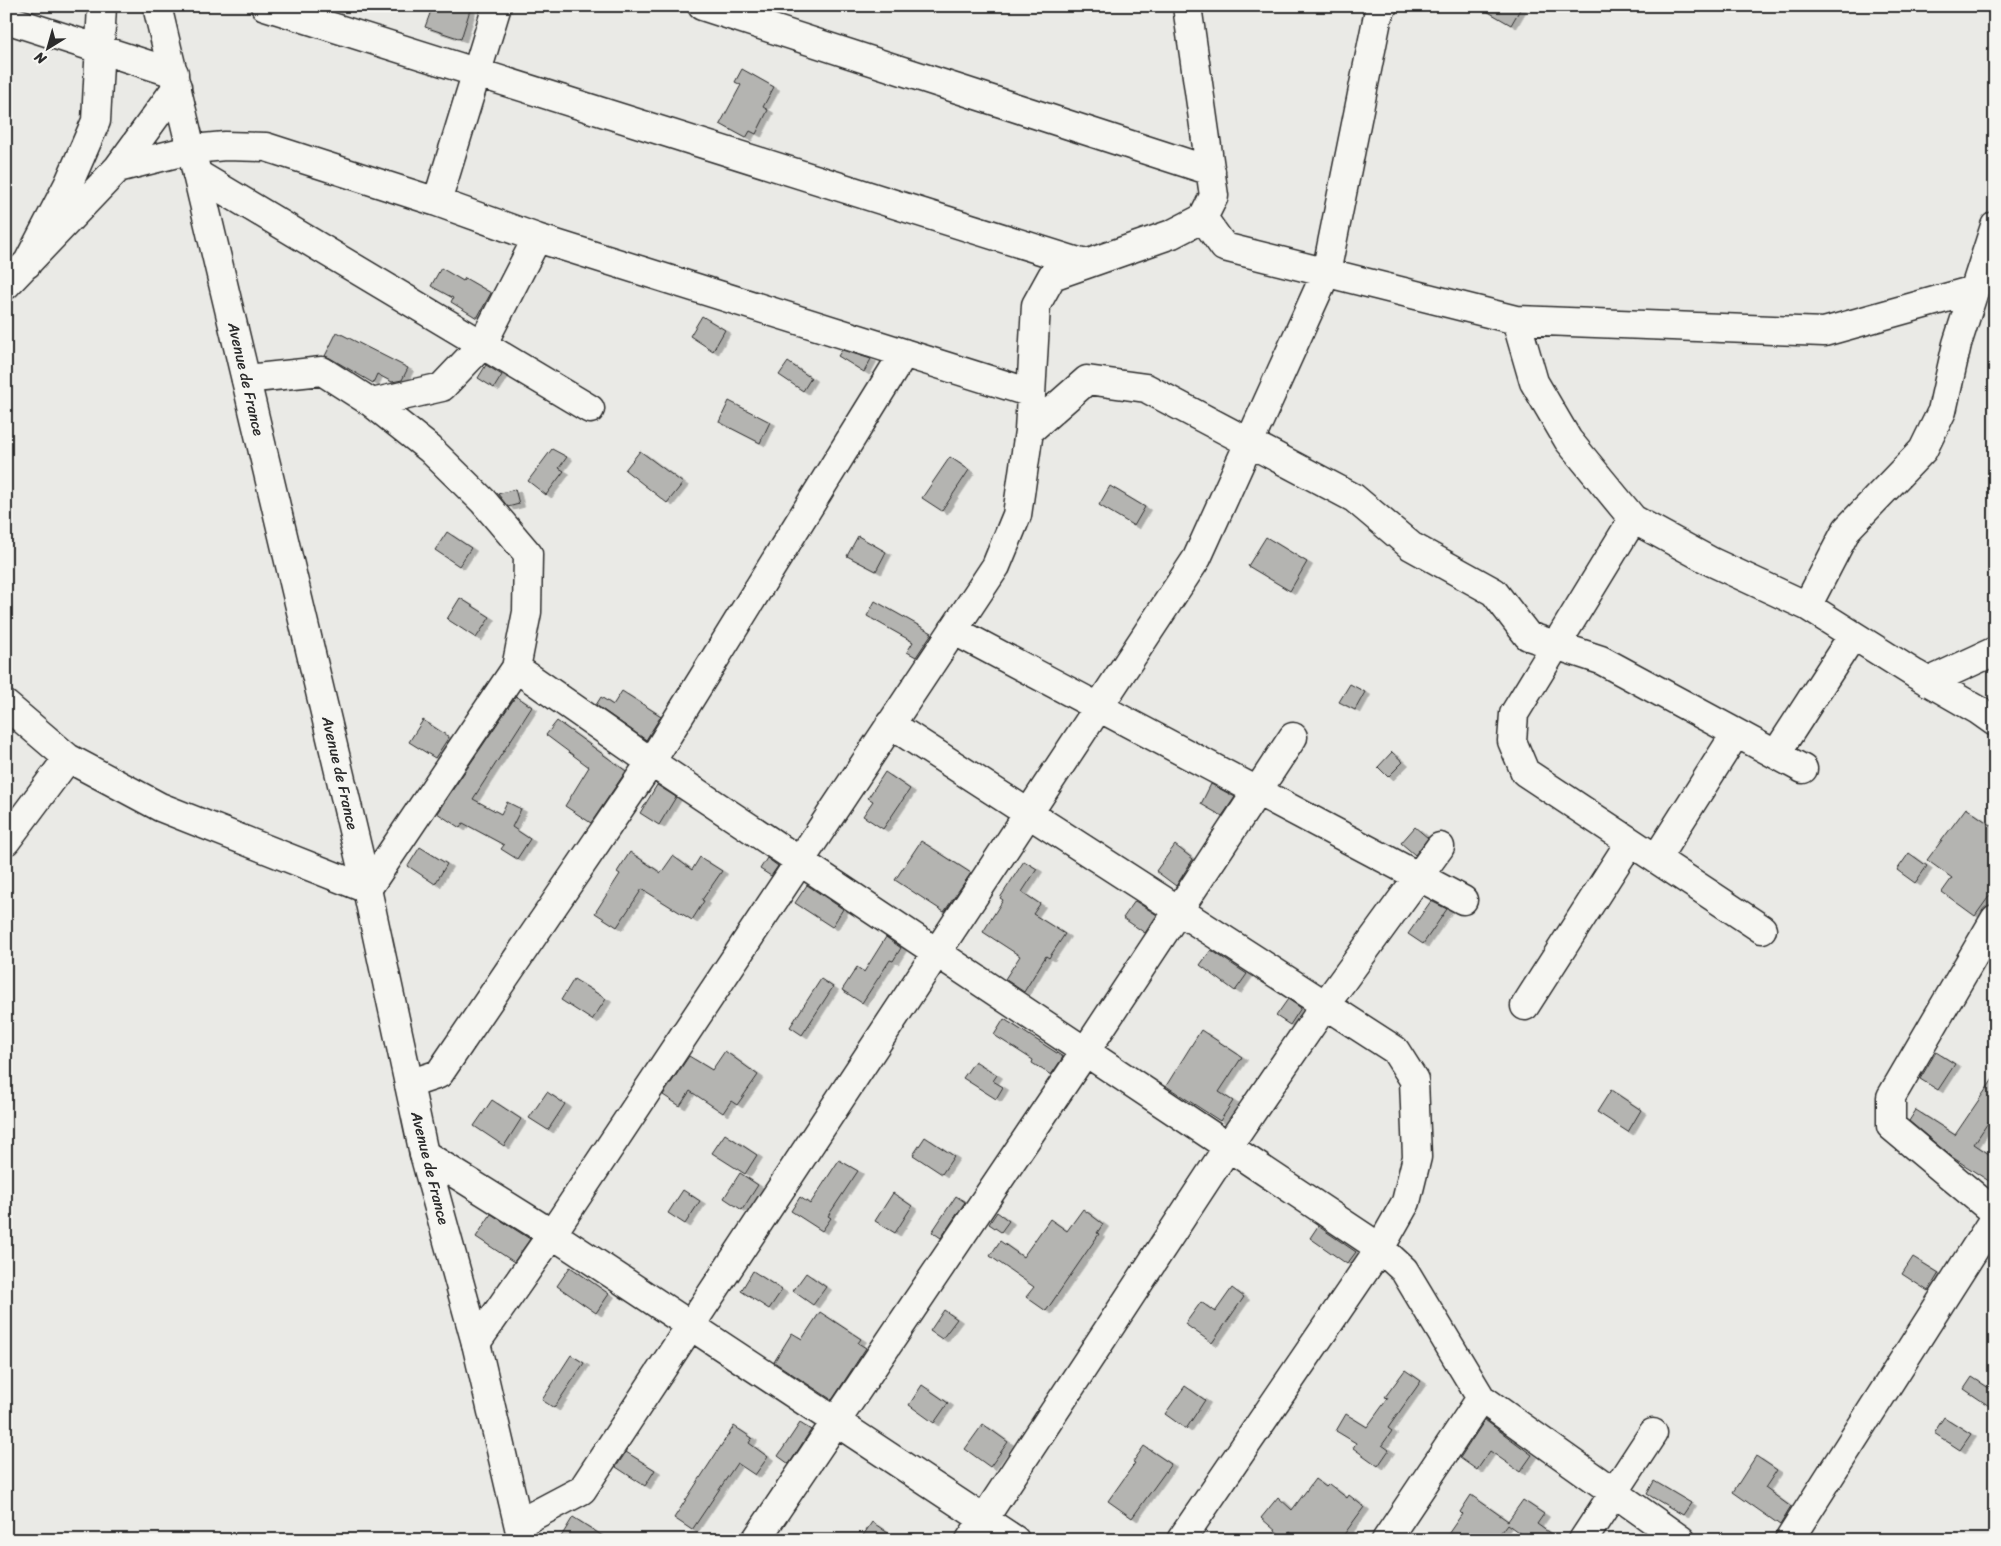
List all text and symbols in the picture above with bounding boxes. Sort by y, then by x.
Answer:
north arrow [22,22,72,72]
text: N [29,45,53,71]
street label: Avenue de France [220,319,272,438]
street label: Avenue de France [314,713,366,832]
street label: Avenue de France [403,1108,457,1227]

